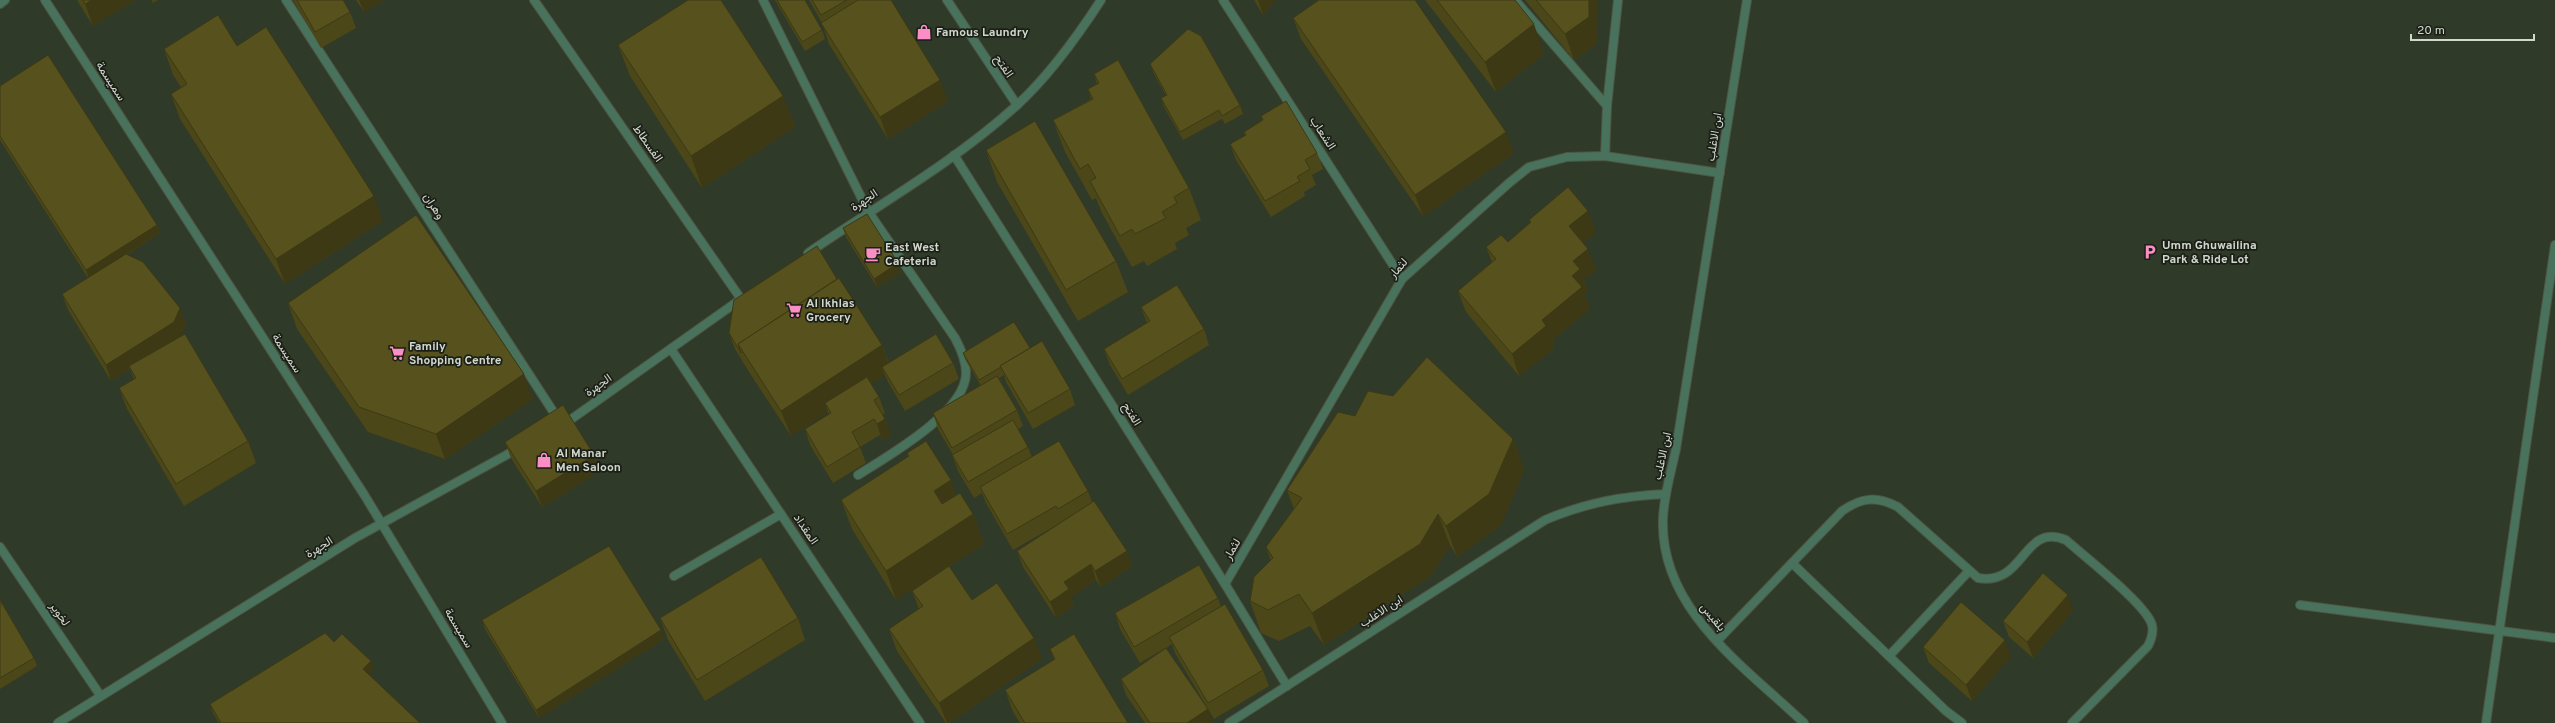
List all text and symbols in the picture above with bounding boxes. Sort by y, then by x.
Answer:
scale bar [2411,16,2534,42]
shop icon: Famous Laundry [915,23,933,41]
text: 20 m [2417,23,2445,39]
place label: Famous Laundry [936,25,1029,41]
street label: الفتح [990,52,1017,81]
street label: سميسمة [91,59,129,104]
street label: ابن الاغلب [1703,112,1727,162]
street label: الشعاب [1305,114,1339,153]
street label: الفسطاط [628,122,666,166]
street label: الجهرة [848,186,881,216]
street label: وهران [419,190,448,223]
place label: Umm Ghuwailina Park & Ride Lot [2162,238,2257,268]
place label: East West Cafeteria [885,240,940,270]
parking icon: Umm Ghuwailina Park & Ride Lot [2141,243,2159,261]
cafe icon: East West Cafeteria [864,245,882,263]
street label: لثمار [1385,255,1412,283]
place label: Al Ikhlas Grocery [806,296,855,326]
supermarket icon: Al Ikhlas Grocery [785,301,803,319]
street label: سميسمة [267,331,305,376]
place label: Family Shopping Centre [409,339,502,369]
supermarket icon: Family Shopping Centre [388,344,406,362]
street label: الجهرة [582,371,615,401]
street label: الفتح [1118,400,1145,429]
street label: ابن الاغلب [1650,431,1676,482]
place label: Al Manar Men Saloon [556,446,621,476]
shop icon: Al Manar Men Saloon [535,451,553,469]
street label: المقداد [789,511,821,548]
street label: الجهرة [303,533,336,562]
street label: لثمار [1220,536,1245,564]
street label: ابن الاغلب [1357,592,1406,632]
street label: لخوير [45,599,73,630]
street label: بلقيس [1696,600,1729,635]
street label: سميسمة [440,606,476,651]

